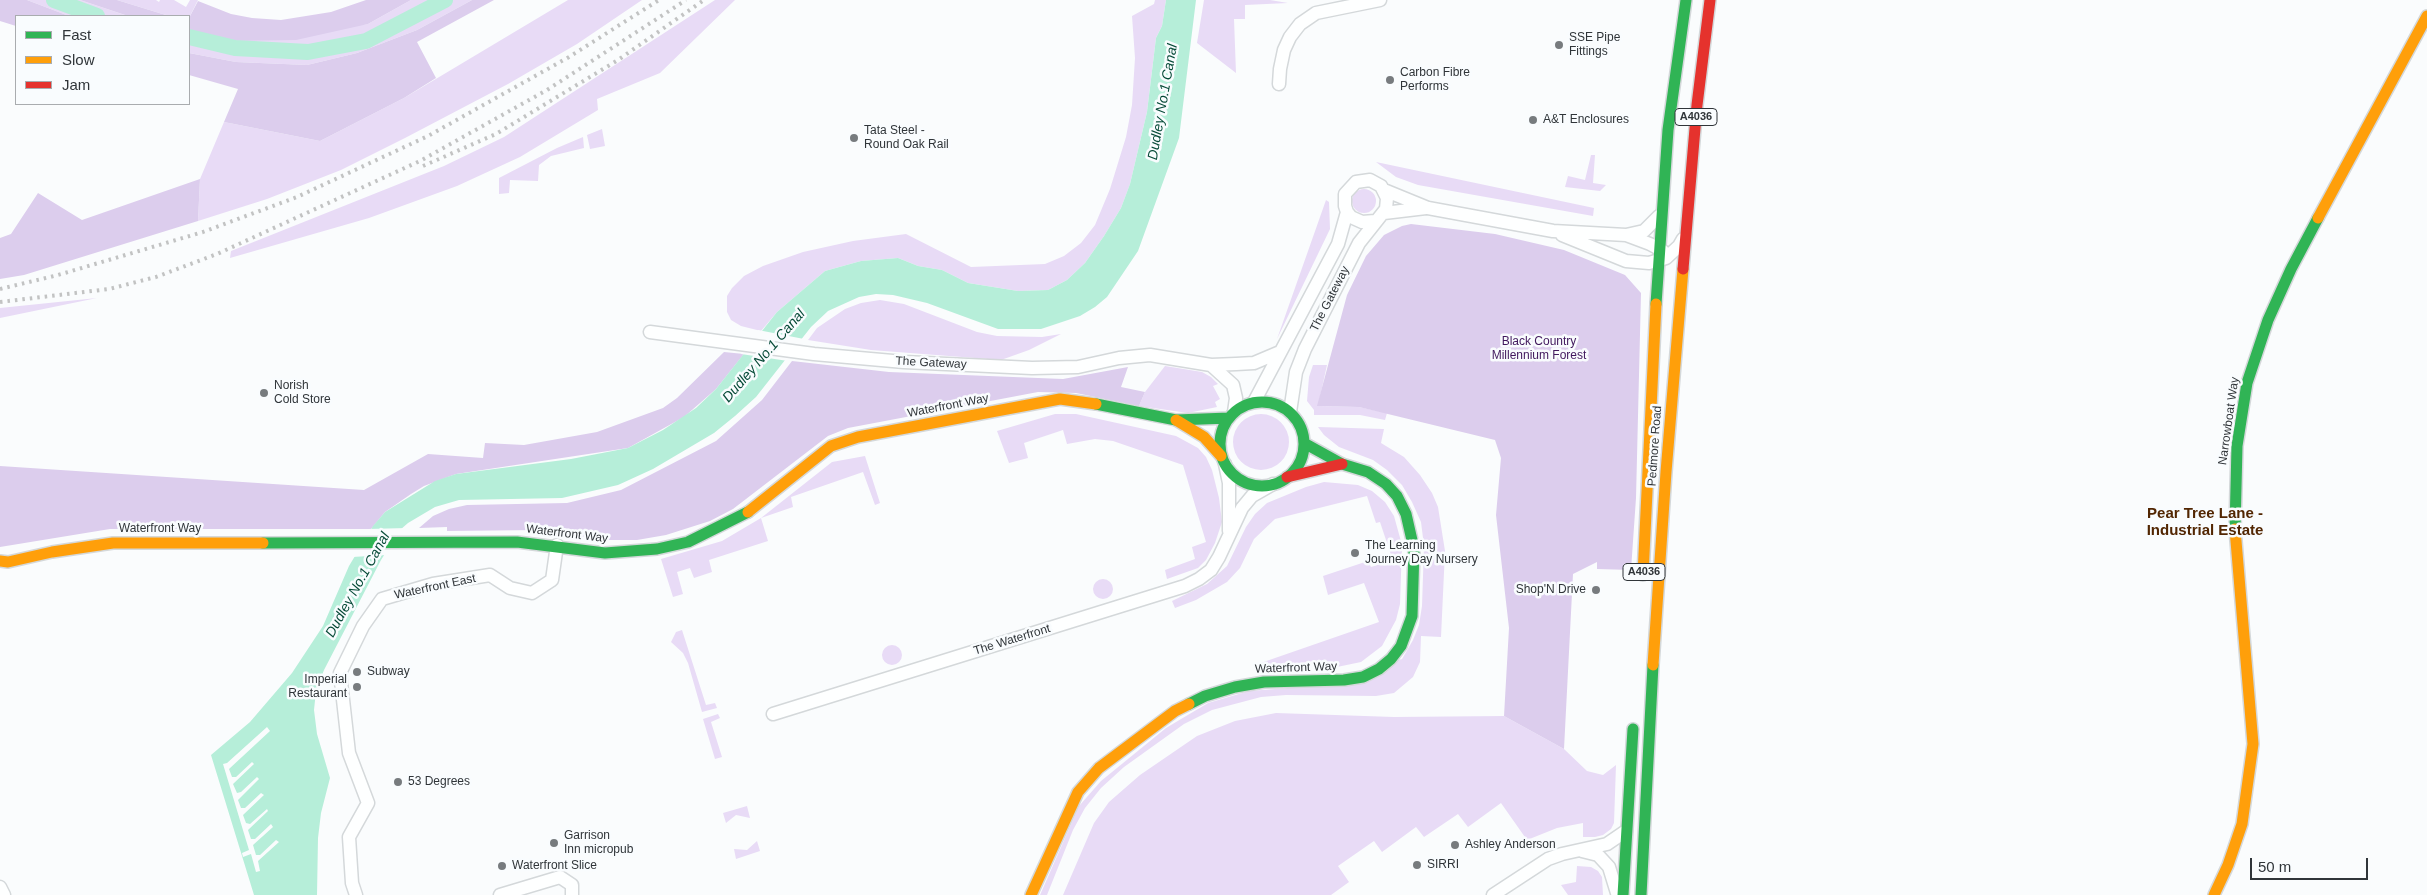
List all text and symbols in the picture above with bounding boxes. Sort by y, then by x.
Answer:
legend [15,15,190,105]
text: Fast [62,26,91,43]
place label: SSE Pipe Fittings [1569,31,1620,59]
marker: SSE Pipe Fittings [1553,39,1565,51]
water label: Dudley No.1 Canal [1145,43,1181,161]
text: Slow [62,51,95,68]
place label: Carbon Fibre Performs [1400,66,1470,94]
marker: Carbon Fibre Performs [1384,74,1396,86]
text: Jam [62,76,90,93]
road number: A4036 [1675,108,1717,125]
place label: A&T Enclosures [1543,113,1629,127]
marker: A&T Enclosures [1527,114,1539,126]
place label: Tata Steel - Round Oak Rail [864,124,949,152]
marker: Tata Steel - Round Oak Rail [848,132,860,144]
street label: The Gateway [1307,264,1353,334]
water label: Dudley No.1 Canal [719,306,809,406]
park label: Black Country Millennium Forest [1492,335,1586,363]
street label: The Gateway [895,354,967,372]
street label: Narrowboat Way [2216,376,2242,466]
place label: Norish Cold Store [274,379,331,407]
marker: Norish Cold Store [258,387,270,399]
street label: Waterfront Way [906,391,990,421]
street label: Pedmore Road [1645,405,1665,487]
district label: Pear Tree Lane - Industrial Estate [2147,505,2263,540]
street label: Waterfront Way [119,522,201,536]
street label: Waterfront Way [525,522,609,546]
water label: Dudley No.1 Canal [322,530,394,640]
place label: The Learning Journey Day Nursery [1365,539,1478,567]
marker: The Learning Journey Day Nursery [1349,547,1361,559]
road number: A4036 [1623,564,1665,580]
street label: Waterfront East [393,571,477,603]
place label: Shop'N Drive [1516,583,1586,597]
marker: Shop'N Drive [1590,584,1602,596]
street label: The Waterfront [972,621,1052,659]
street label: Waterfront Way [1255,659,1337,677]
place label: Subway [367,665,410,679]
marker: Subway [351,666,363,678]
place label: Imperial Restaurant [288,673,347,701]
marker: Imperial Restaurant [351,681,363,693]
place label: 53 Degrees [408,775,470,789]
marker: 53 Degrees [392,776,404,788]
place label: Garrison Inn micropub [564,829,633,857]
marker: Garrison Inn micropub [548,837,560,849]
place label: Ashley Anderson [1465,838,1556,852]
marker: Ashley Anderson [1449,839,1461,851]
scale bar [2252,848,2370,880]
place label: SIRRI [1427,858,1459,872]
text: 50 m [2258,858,2291,875]
place label: Waterfront Slice [512,859,597,873]
marker: SIRRI [1411,859,1423,871]
marker: Waterfront Slice [496,860,508,872]

